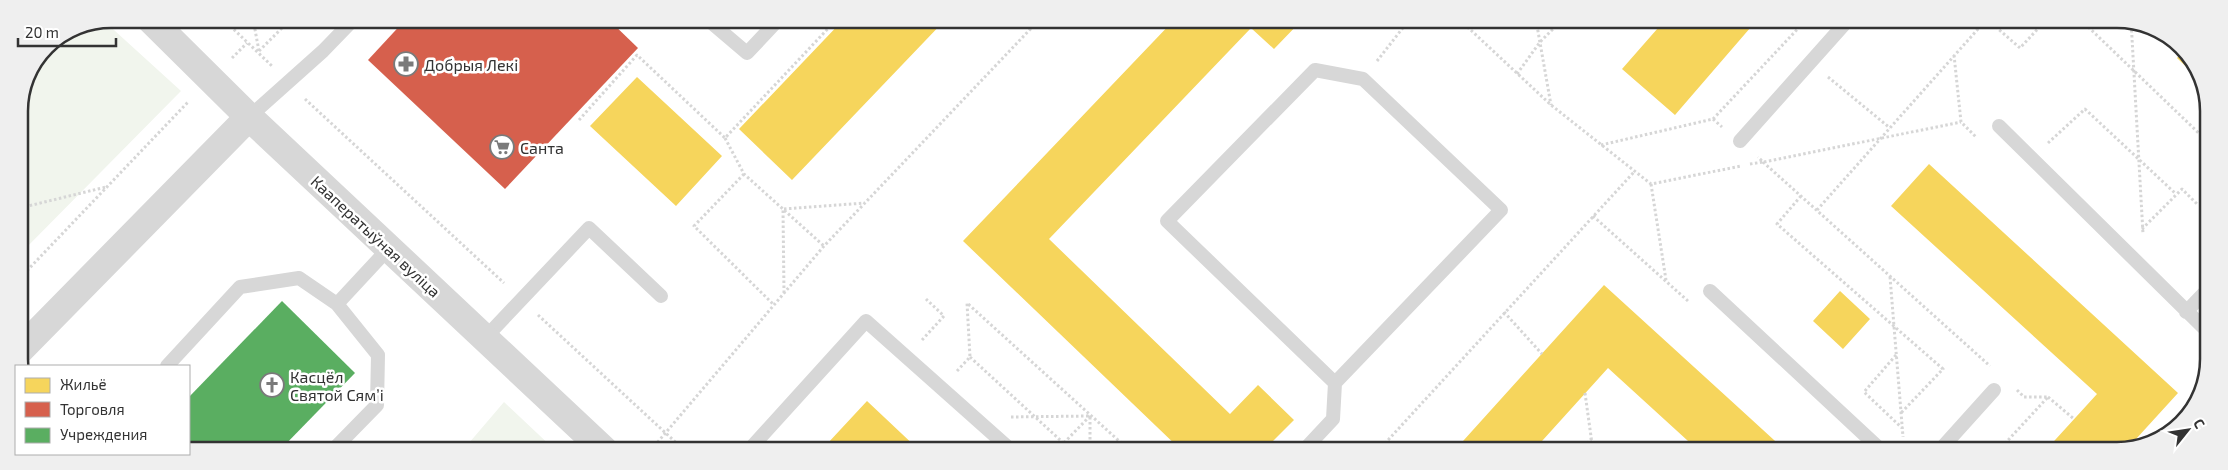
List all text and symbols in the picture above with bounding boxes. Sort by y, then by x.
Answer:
scale bar [18,15,115,47]
text: 20 m [25,23,59,41]
pharmacy icon: Добрыя Лекі [393,51,419,77]
place label: Добрыя Лекі [424,55,518,74]
supermarket icon: Санта [489,134,515,160]
place label: Санта [520,138,564,157]
street label: Кааператыўная вуліца [307,171,445,302]
legend [15,365,190,455]
place label: Касцёл Святой Сямʼі [290,367,384,404]
church icon: Касцёл Святой Сямʼі [259,372,285,398]
text: Жильё [60,375,107,393]
text: Торговля [60,400,125,418]
north arrow [2163,405,2213,455]
text: С [2190,415,2209,431]
text: Учреждения [60,425,147,443]

